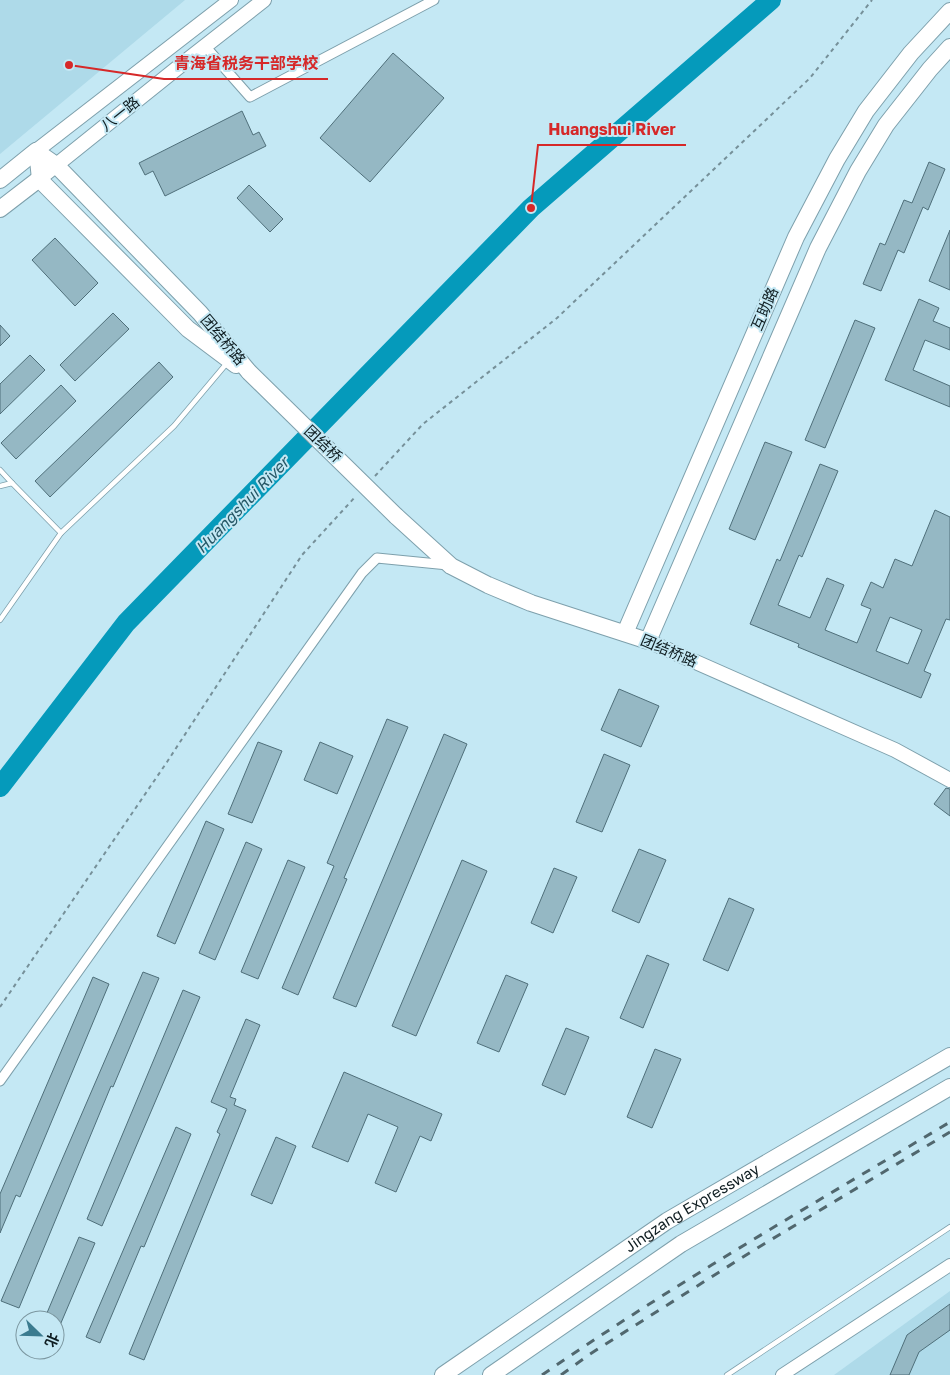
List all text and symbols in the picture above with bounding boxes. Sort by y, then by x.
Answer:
callout: 青海省税务干部学校 [164,48,328,79]
text: 青海省税务干部学校 [174,53,319,73]
street label: 八一路 [96,92,143,134]
callout: Huangshui River [538,114,686,145]
text: Huangshui River [548,119,676,139]
street label: 互助路 [747,284,781,333]
street label: 团结桥路 [198,311,250,368]
street label: 团结桥 [301,421,346,465]
water label: Huangshui River [191,451,295,557]
street label: 团结桥路 [638,630,701,670]
street label: Jingzang Expressway [621,1159,763,1255]
north arrow [15,1310,65,1360]
text: 北 [42,1331,63,1350]

